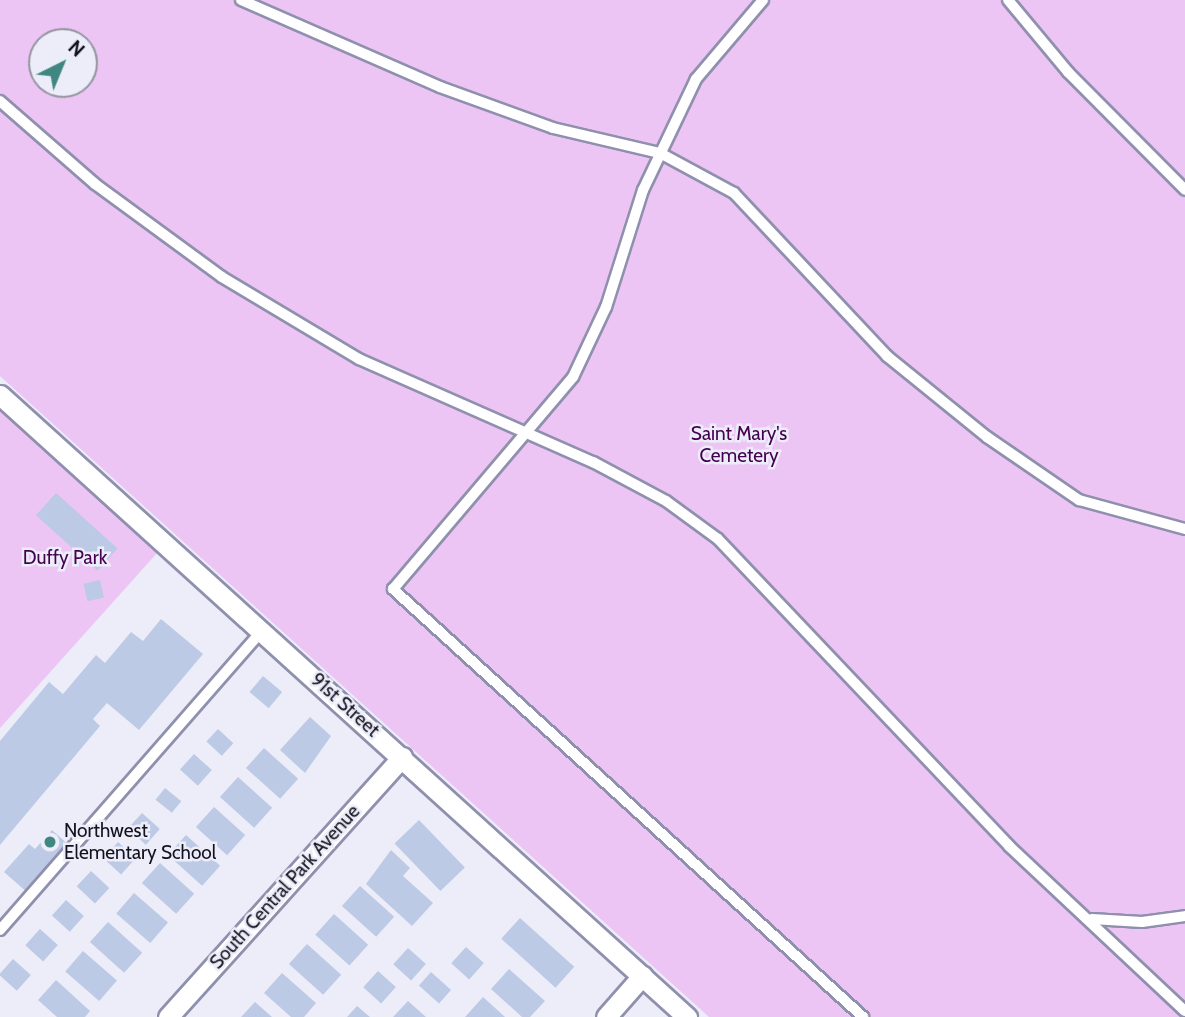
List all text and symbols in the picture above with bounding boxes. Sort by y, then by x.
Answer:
north arrow [28,28,98,98]
text: N [64,36,89,62]
park label: Saint Mary's Cemetery [691,423,787,467]
park label: Duffy Park [23,547,107,569]
street label: 91st Street [306,668,384,742]
street label: South Central Park Avenue [205,800,365,974]
place label: Northwest Elementary School [64,820,216,864]
marker: Northwest Elementary School [42,834,58,850]

